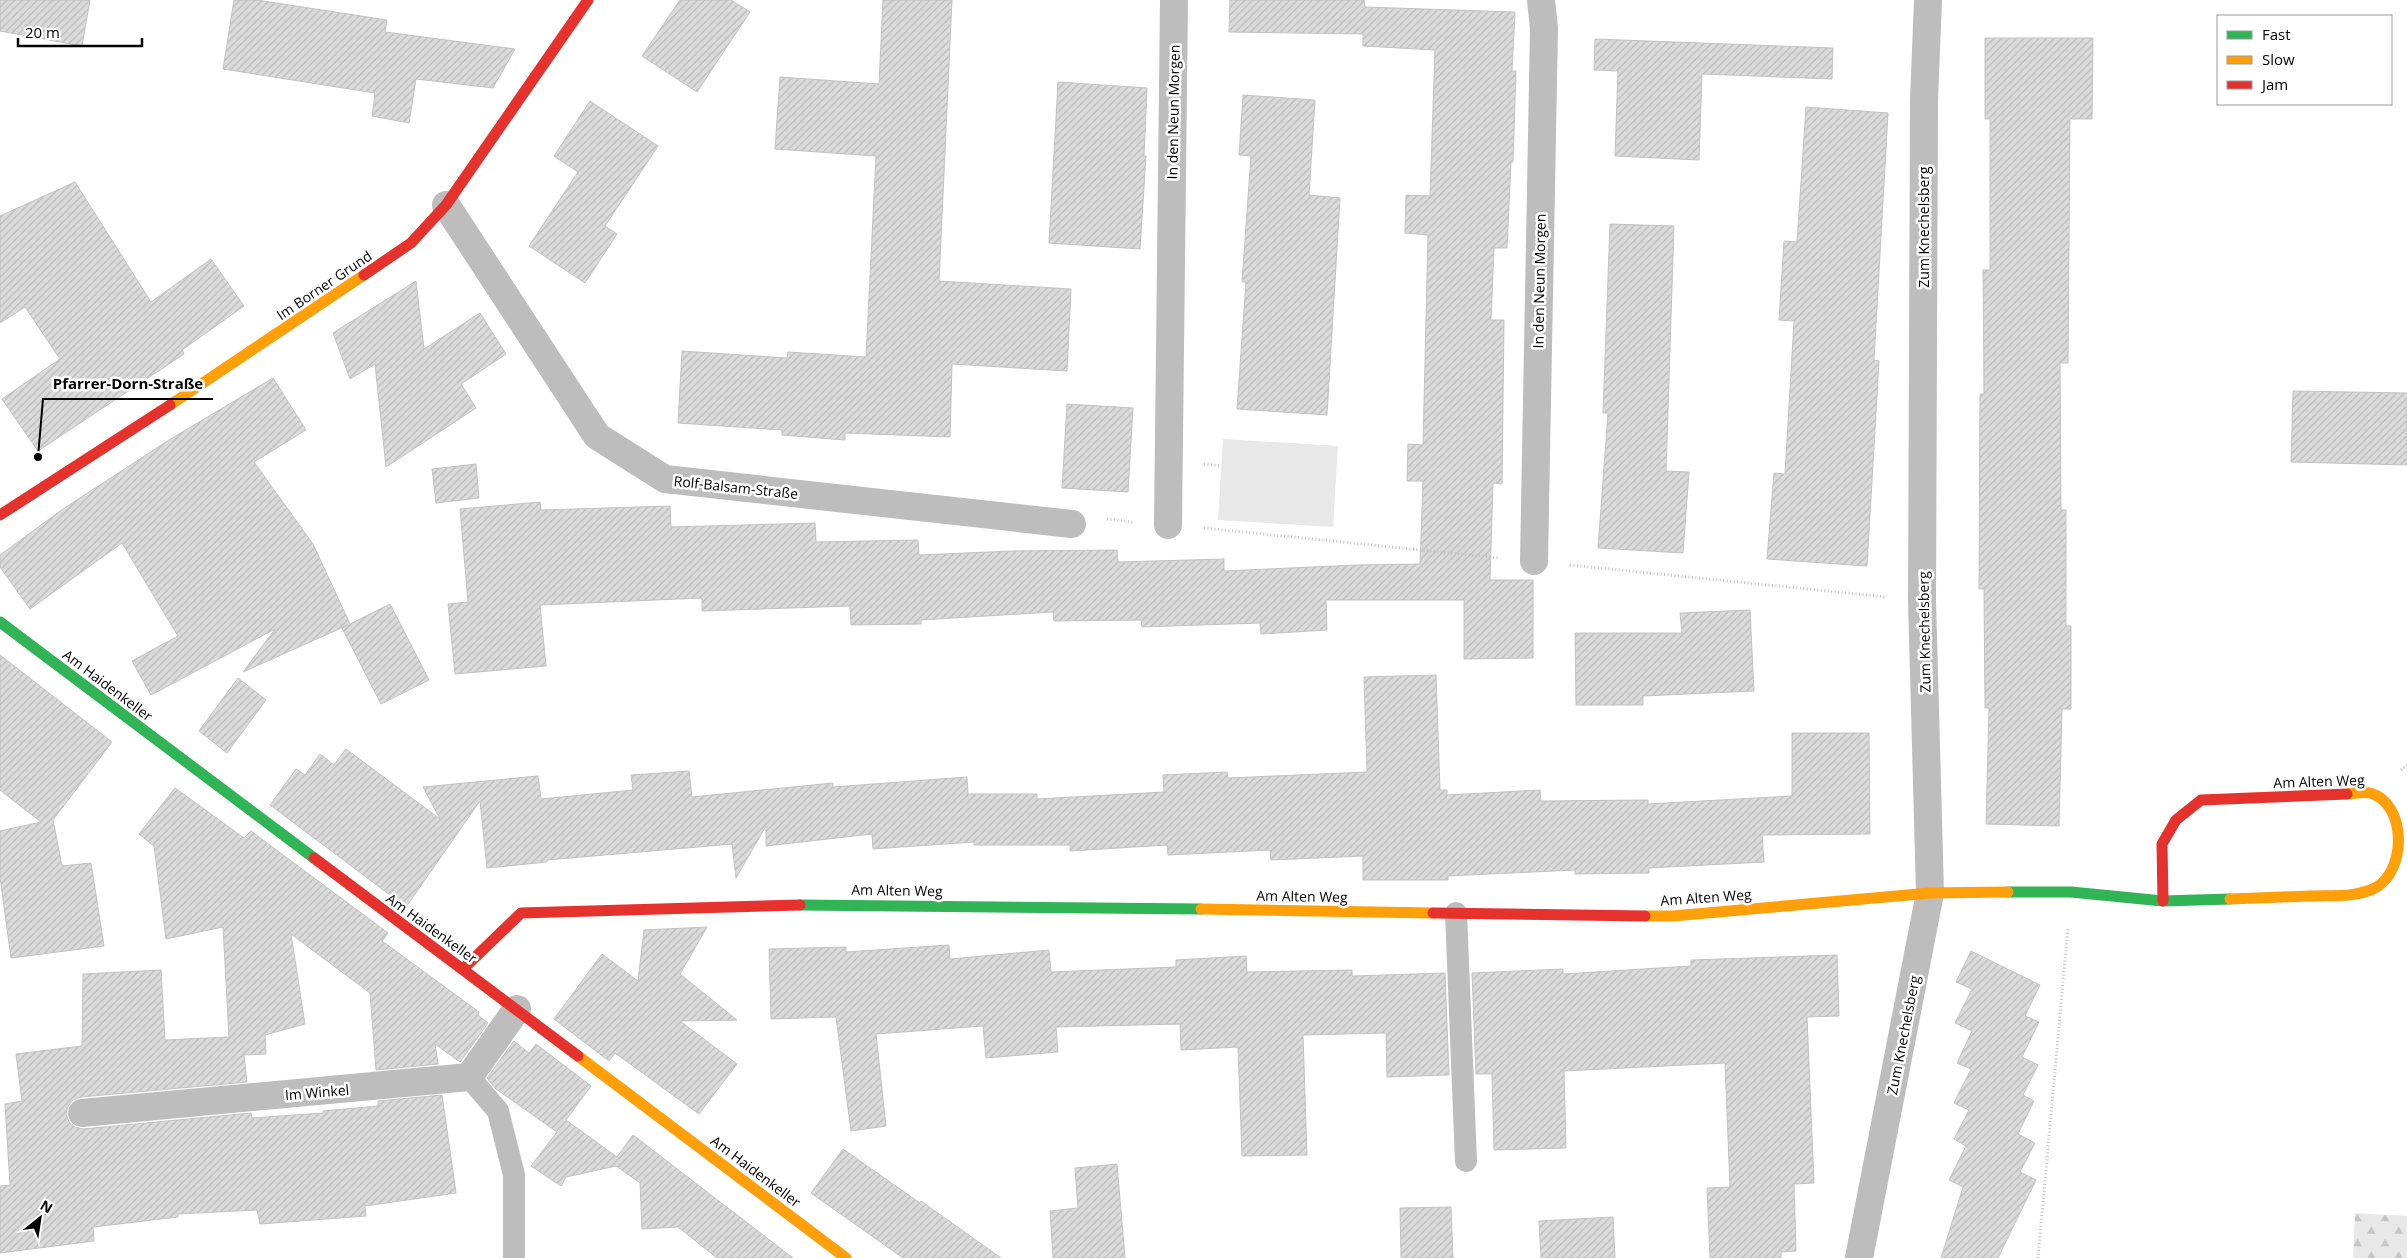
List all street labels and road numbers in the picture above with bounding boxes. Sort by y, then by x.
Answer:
street label: In den Neun Morgen [1162,44,1184,180]
street label: Zum Knechelsberg [1914,166,1933,288]
street label: In den Neun Morgen [1528,213,1550,349]
street label: Im Borner Grund [273,246,375,324]
street label: Rolf-Balsam-Straße [673,471,799,503]
street label: Zum Knechelsberg [1913,571,1935,693]
street label: Am Haidenkeller [59,645,157,725]
street label: Am Alten Weg [2273,770,2365,792]
street label: Am Alten Weg [851,880,943,900]
street label: Am Alten Weg [1660,884,1753,910]
street label: Am Alten Weg [1256,886,1348,906]
street label: Am Haidenkeller [383,889,481,968]
street label: Zum Knechelsberg [1882,973,1924,1096]
street label: Im Winkel [284,1080,350,1104]
street label: Am Haidenkeller [707,1131,805,1211]

